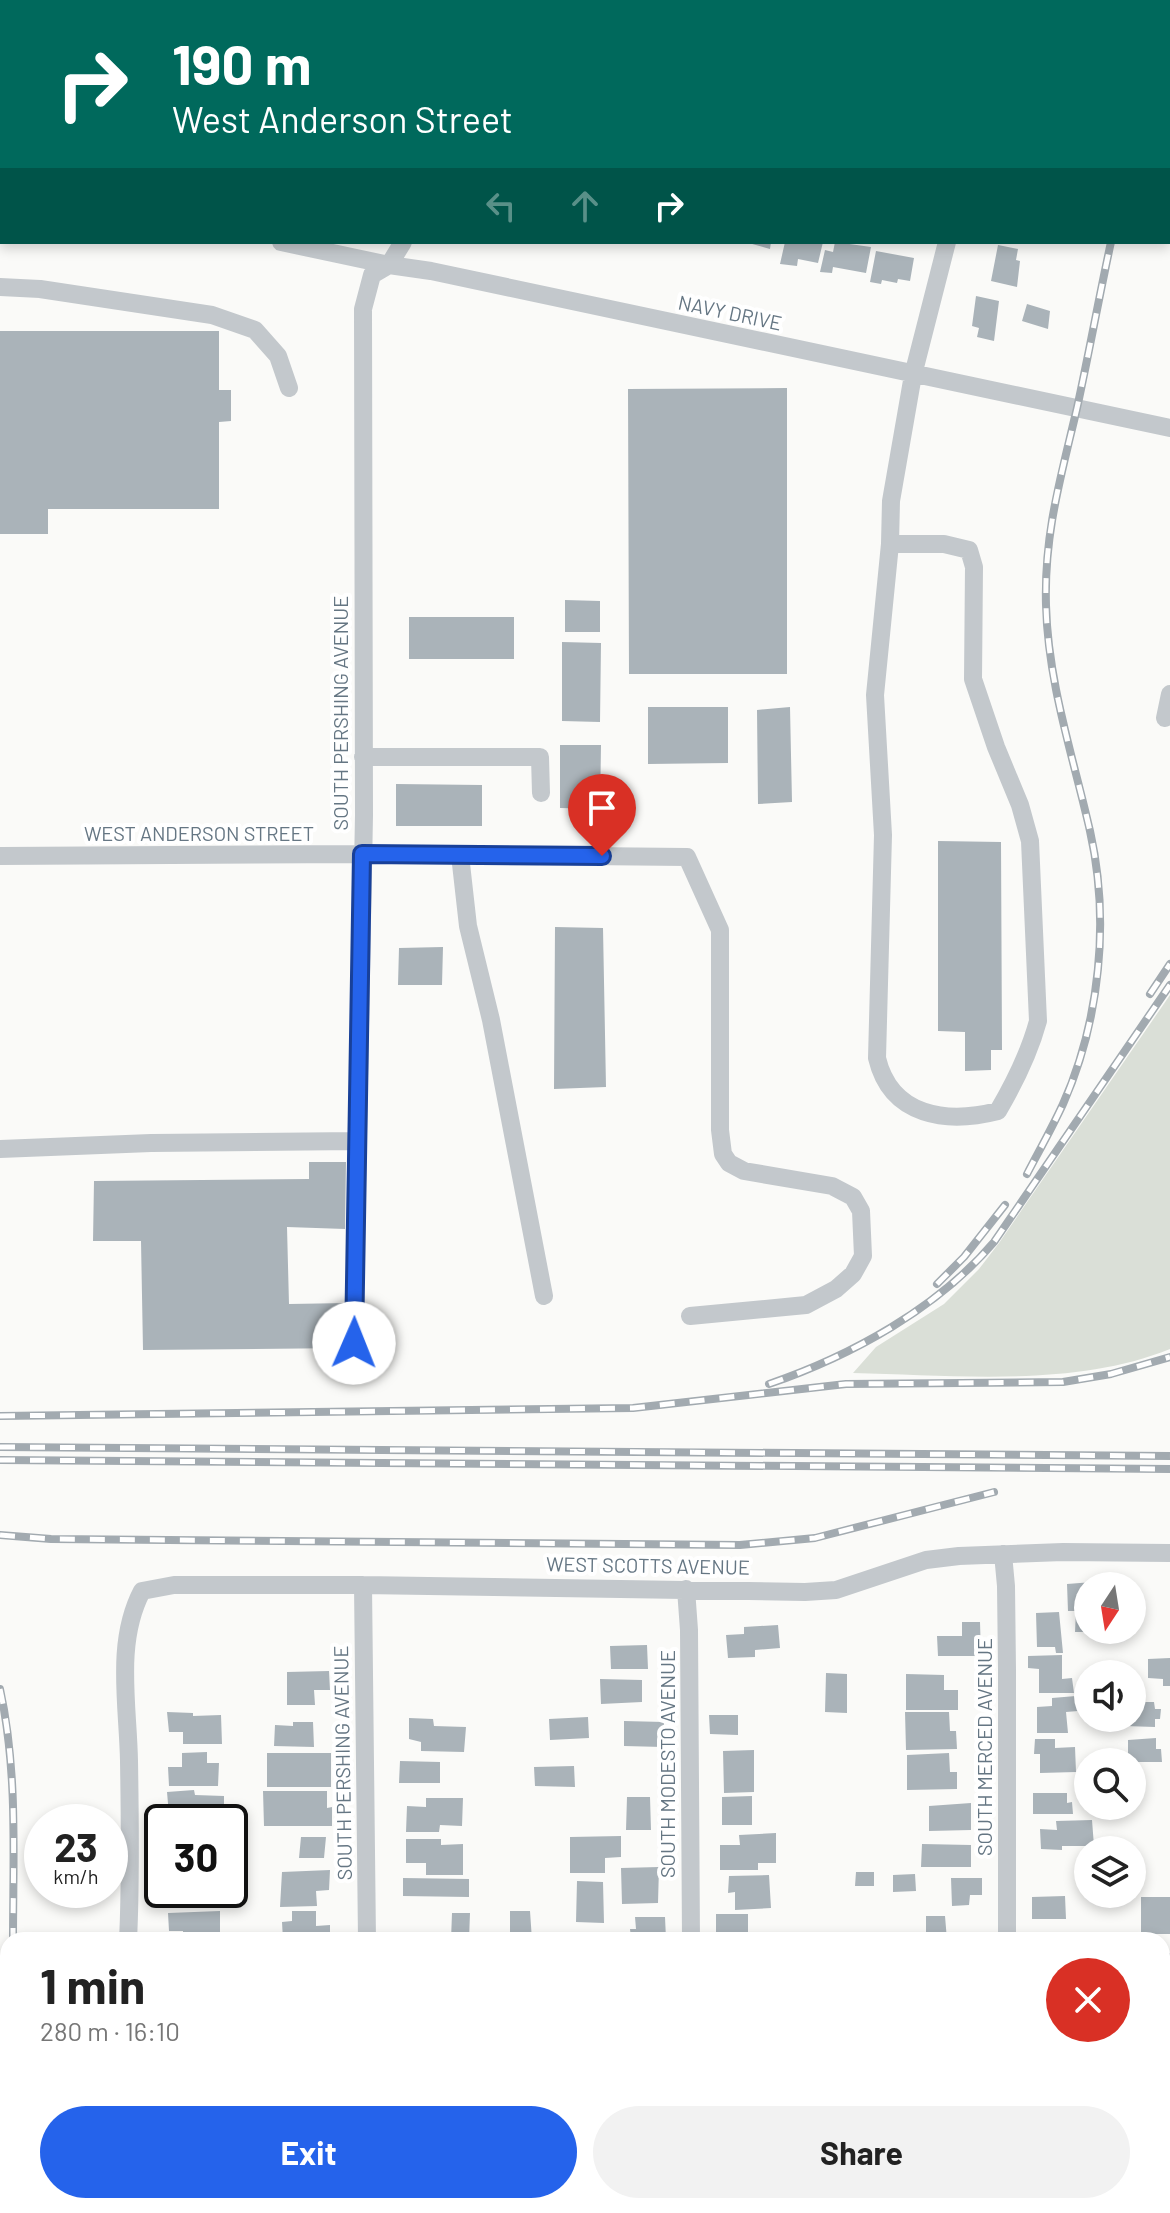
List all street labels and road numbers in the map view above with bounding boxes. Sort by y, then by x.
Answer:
street label: NAVY DRIVE [676,289,784,335]
street label: SOUTH PERSHING AVENUE [328,596,352,830]
street label: WEST ANDERSON STREET [84,821,314,845]
street label: WEST SCOTTS AVENUE [546,1551,750,1579]
street label: SOUTH MERCED AVENUE [972,1638,996,1856]
street label: SOUTH PERSHING AVENUE [328,1645,356,1881]
street label: SOUTH MODESTO AVENUE [655,1650,679,1878]

